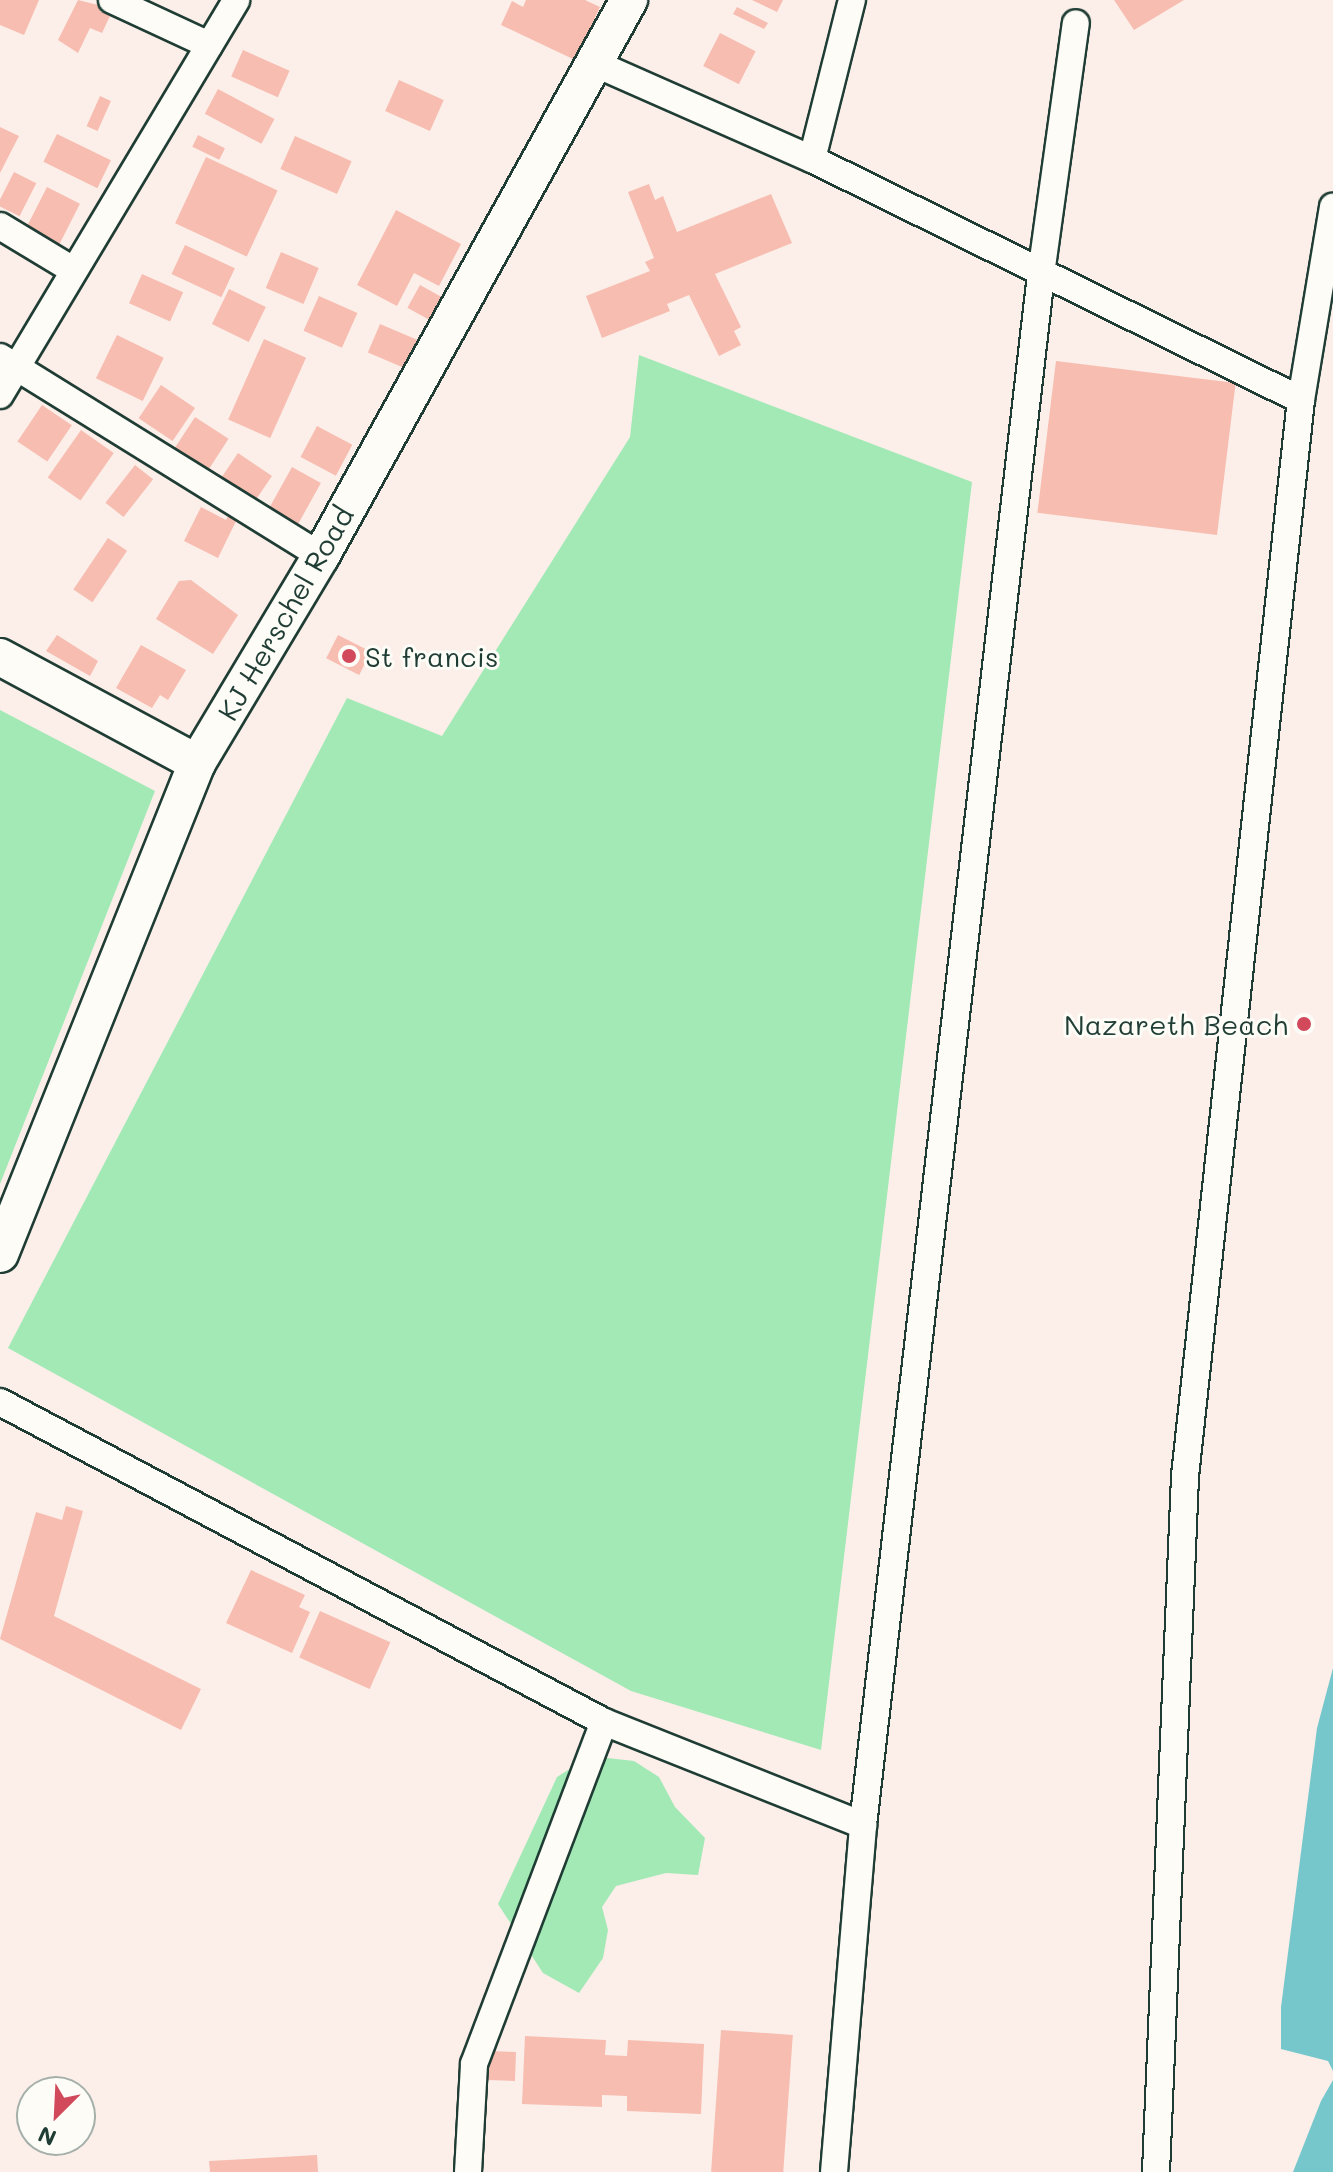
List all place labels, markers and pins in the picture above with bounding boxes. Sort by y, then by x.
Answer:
place label: St francis [365,639,499,673]
marker: St francis [340,647,358,665]
place label: Nazareth Beach [1064,1007,1288,1041]
marker: Nazareth Beach [1295,1015,1313,1033]

